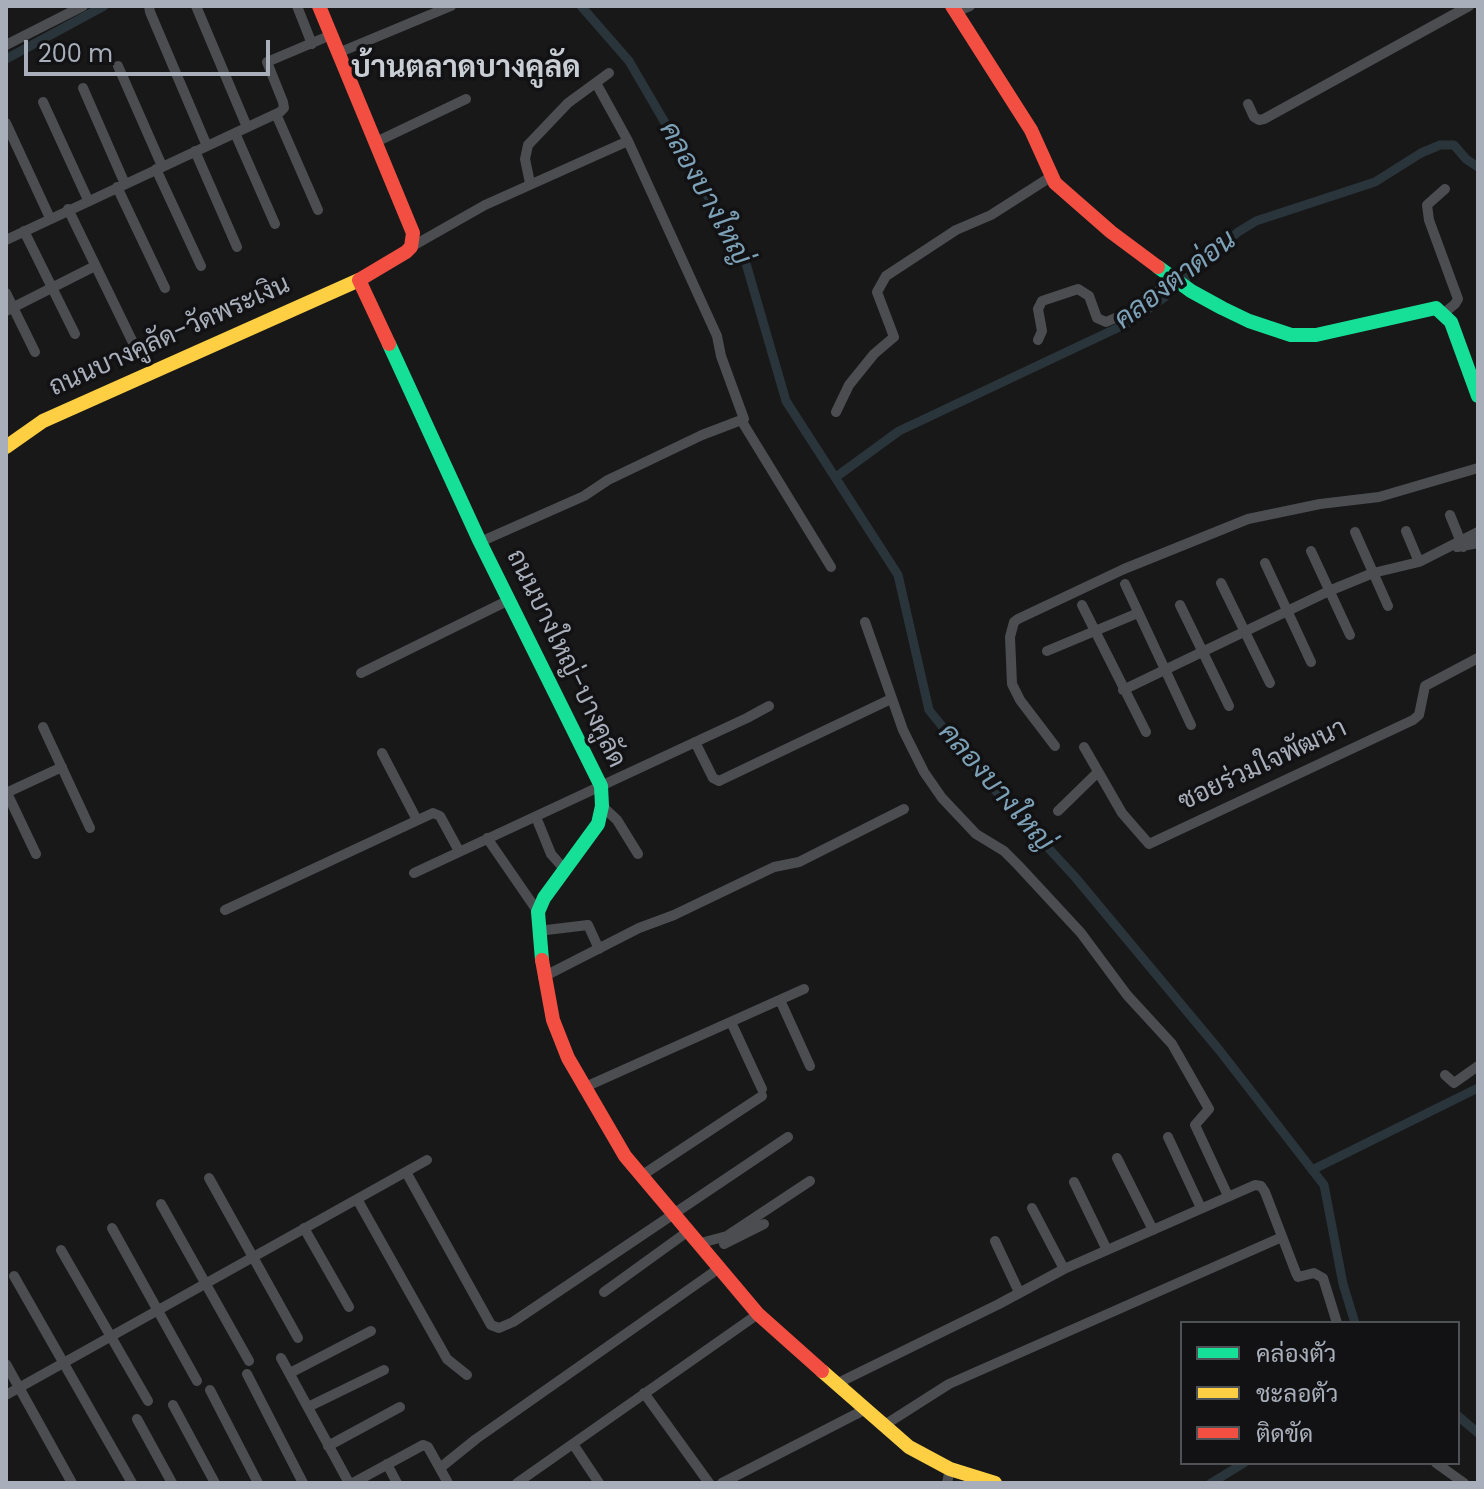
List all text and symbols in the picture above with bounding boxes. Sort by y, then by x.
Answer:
scale bar [28,24,274,74]
text: 200 m [38,37,113,70]
district label: บ้านตลาดบางคูลัด [351,51,581,87]
water label: คลองบางใหญ่ [651,117,757,271]
water label: คลองตาด่อน [1109,224,1243,338]
street label: ถนนบางคูลัด-วัดพระเงิน [45,270,295,404]
street label: ถนนบางใหญ่-บางคูลัด [499,545,631,773]
street label: ซอยร่วมใจพัฒนา [1174,713,1352,819]
water label: คลองบางใหญ่ [930,717,1060,859]
legend [1180,1321,1460,1465]
text: คล่องตัว [1256,1337,1336,1370]
text: ชะลอตัว [1256,1377,1338,1410]
text: ติดขัด [1256,1417,1313,1450]

